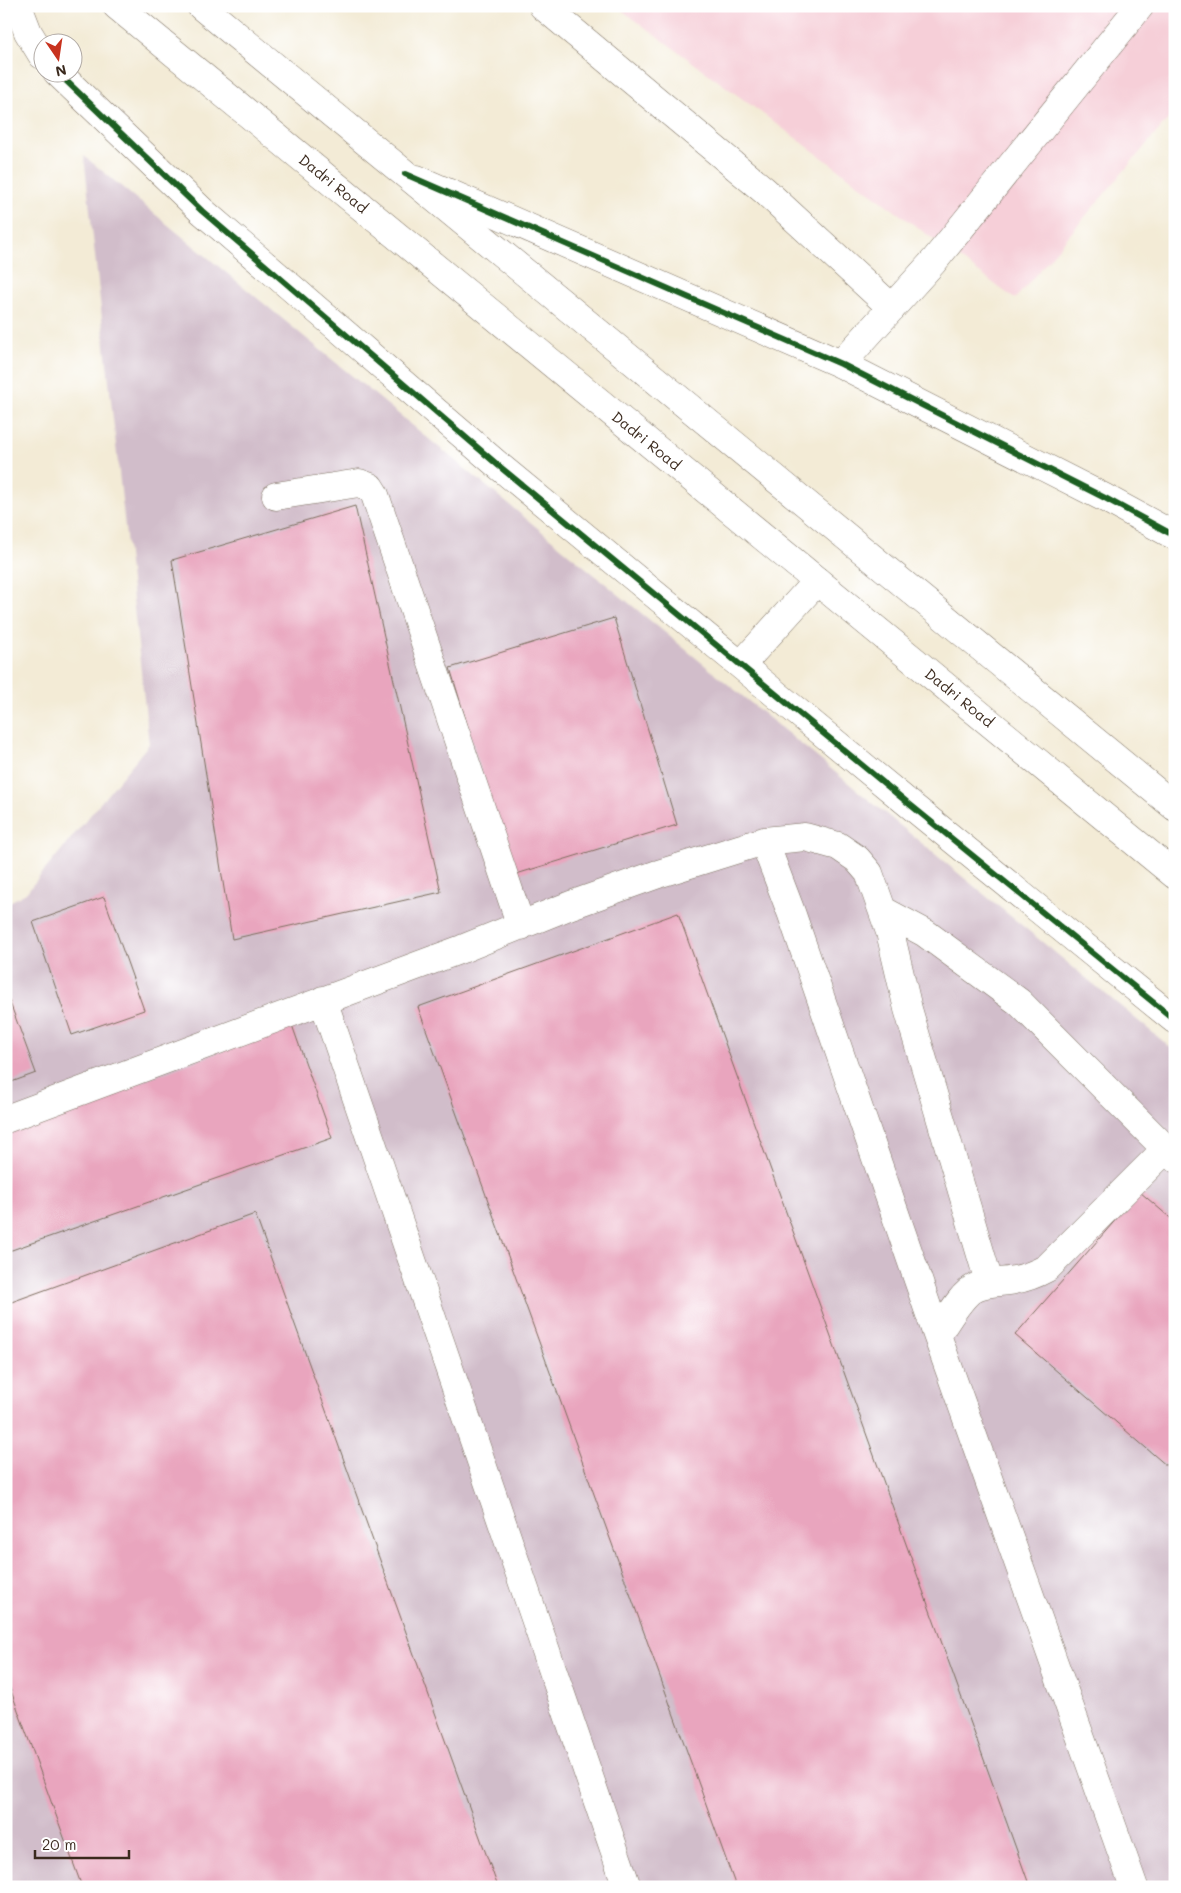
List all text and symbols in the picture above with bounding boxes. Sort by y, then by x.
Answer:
north arrow [32,32,82,82]
text: N [54,61,68,82]
street label: Dadri Road [295,149,372,217]
street label: Dadri Road [608,406,685,474]
street label: Dadri Road [921,663,998,731]
scale bar [35,1828,129,1860]
text: 20 m [42,1834,76,1854]

